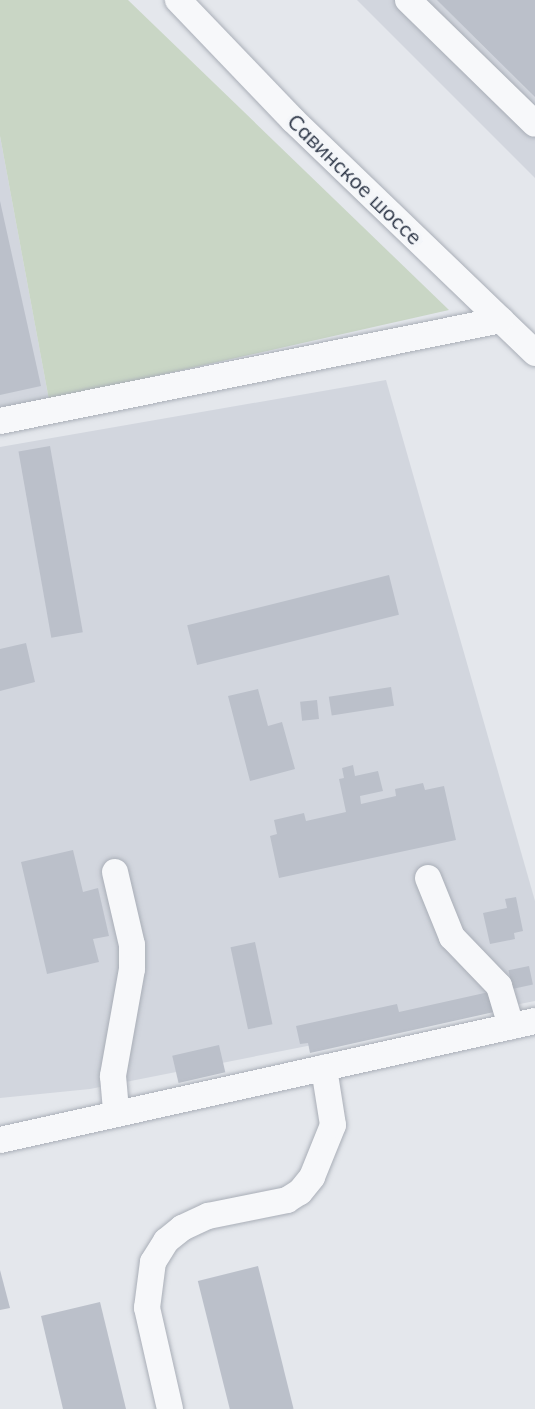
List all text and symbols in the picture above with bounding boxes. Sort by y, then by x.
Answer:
street label: Савинское шоссе [283,108,427,250]

